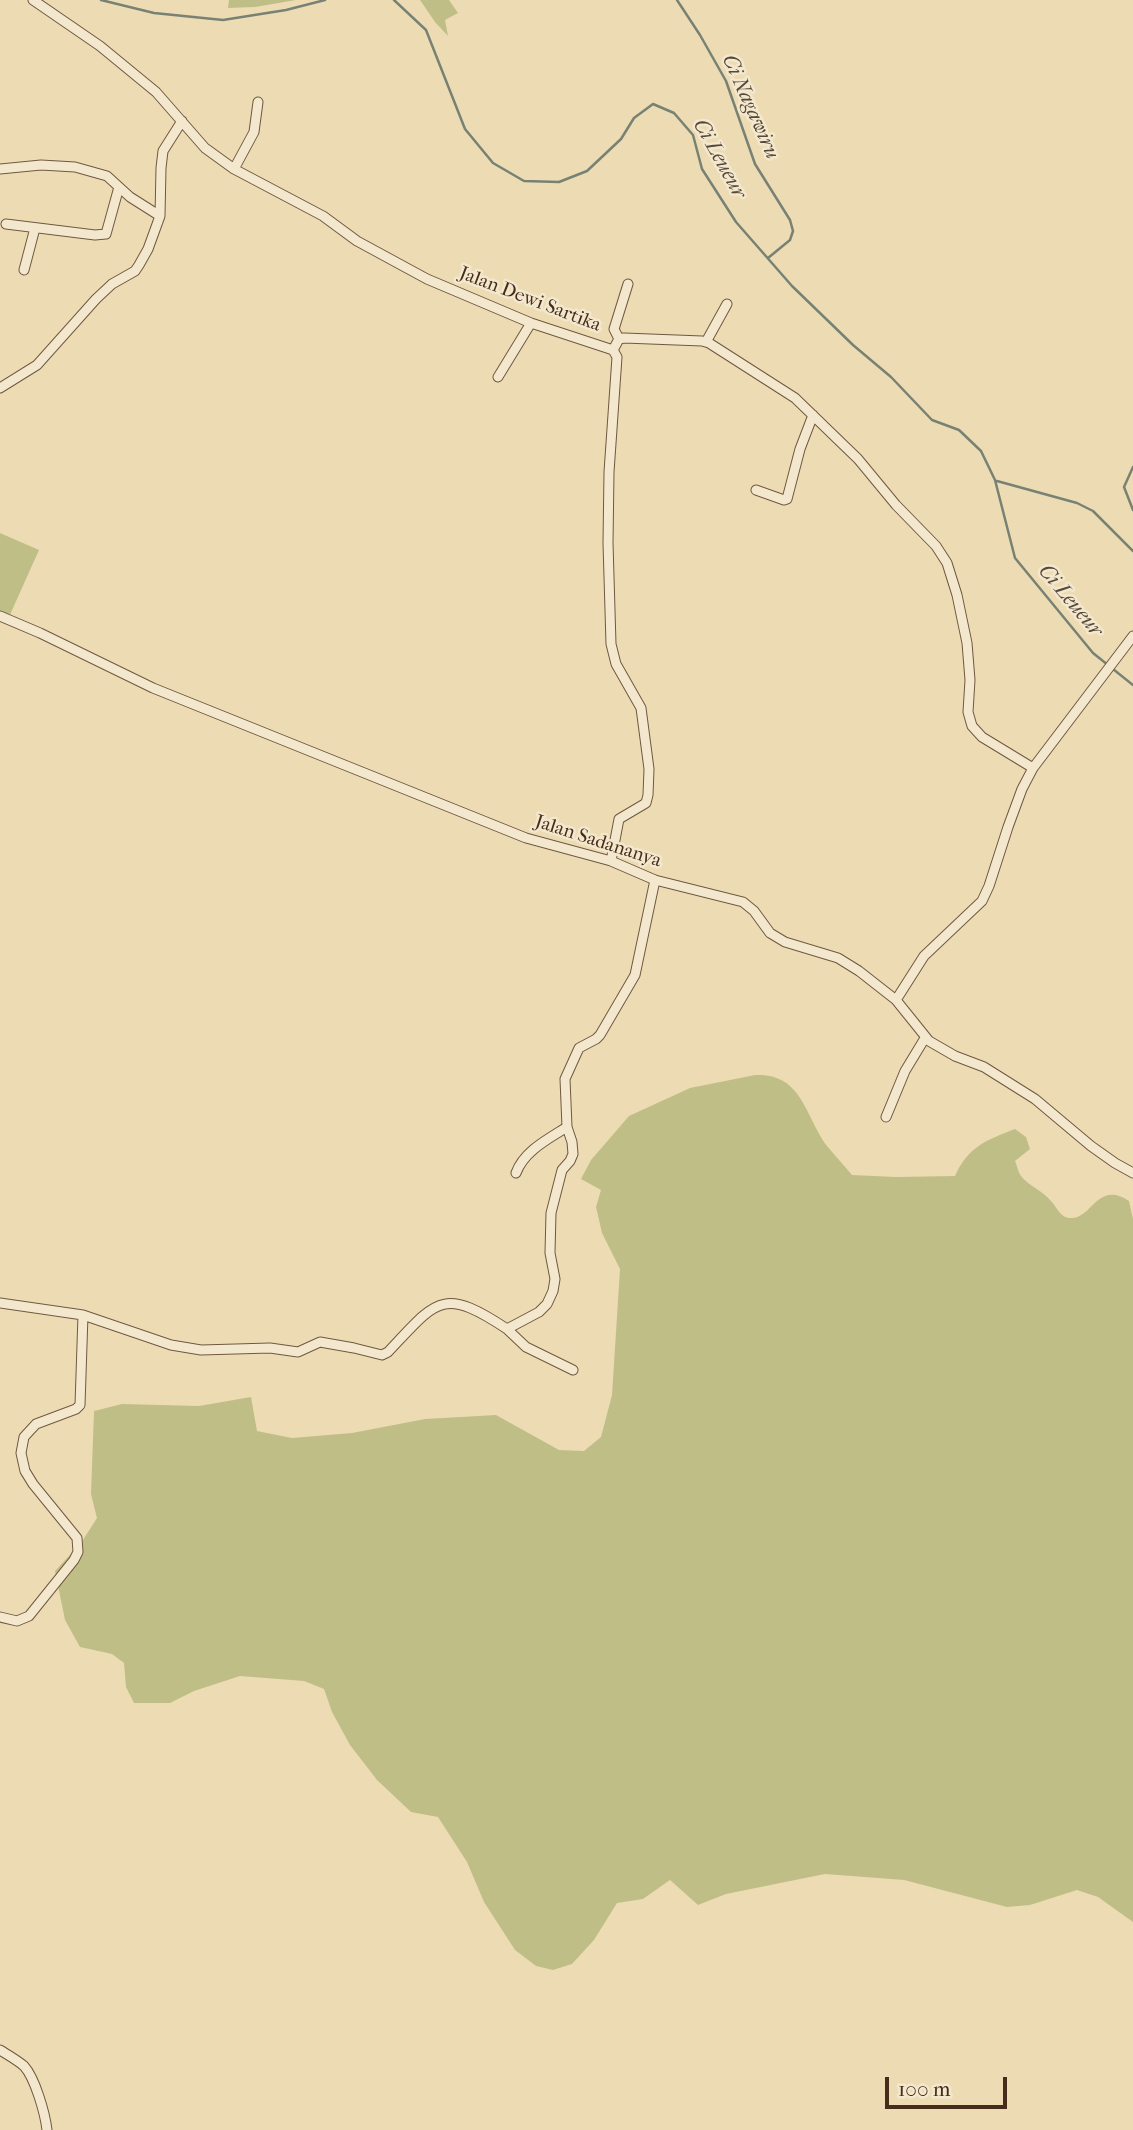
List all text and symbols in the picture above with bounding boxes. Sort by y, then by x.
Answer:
water label: Ci Nagawiru [716,51,784,163]
water label: Ci Leueur [687,115,751,203]
street label: Jalan Dewi Sartika [456,262,604,338]
water label: Ci Leueur [1032,560,1108,642]
street label: Jalan Sadananya [532,811,664,873]
scale bar [888,2064,1010,2108]
text: 100 m [898,2077,951,2101]

